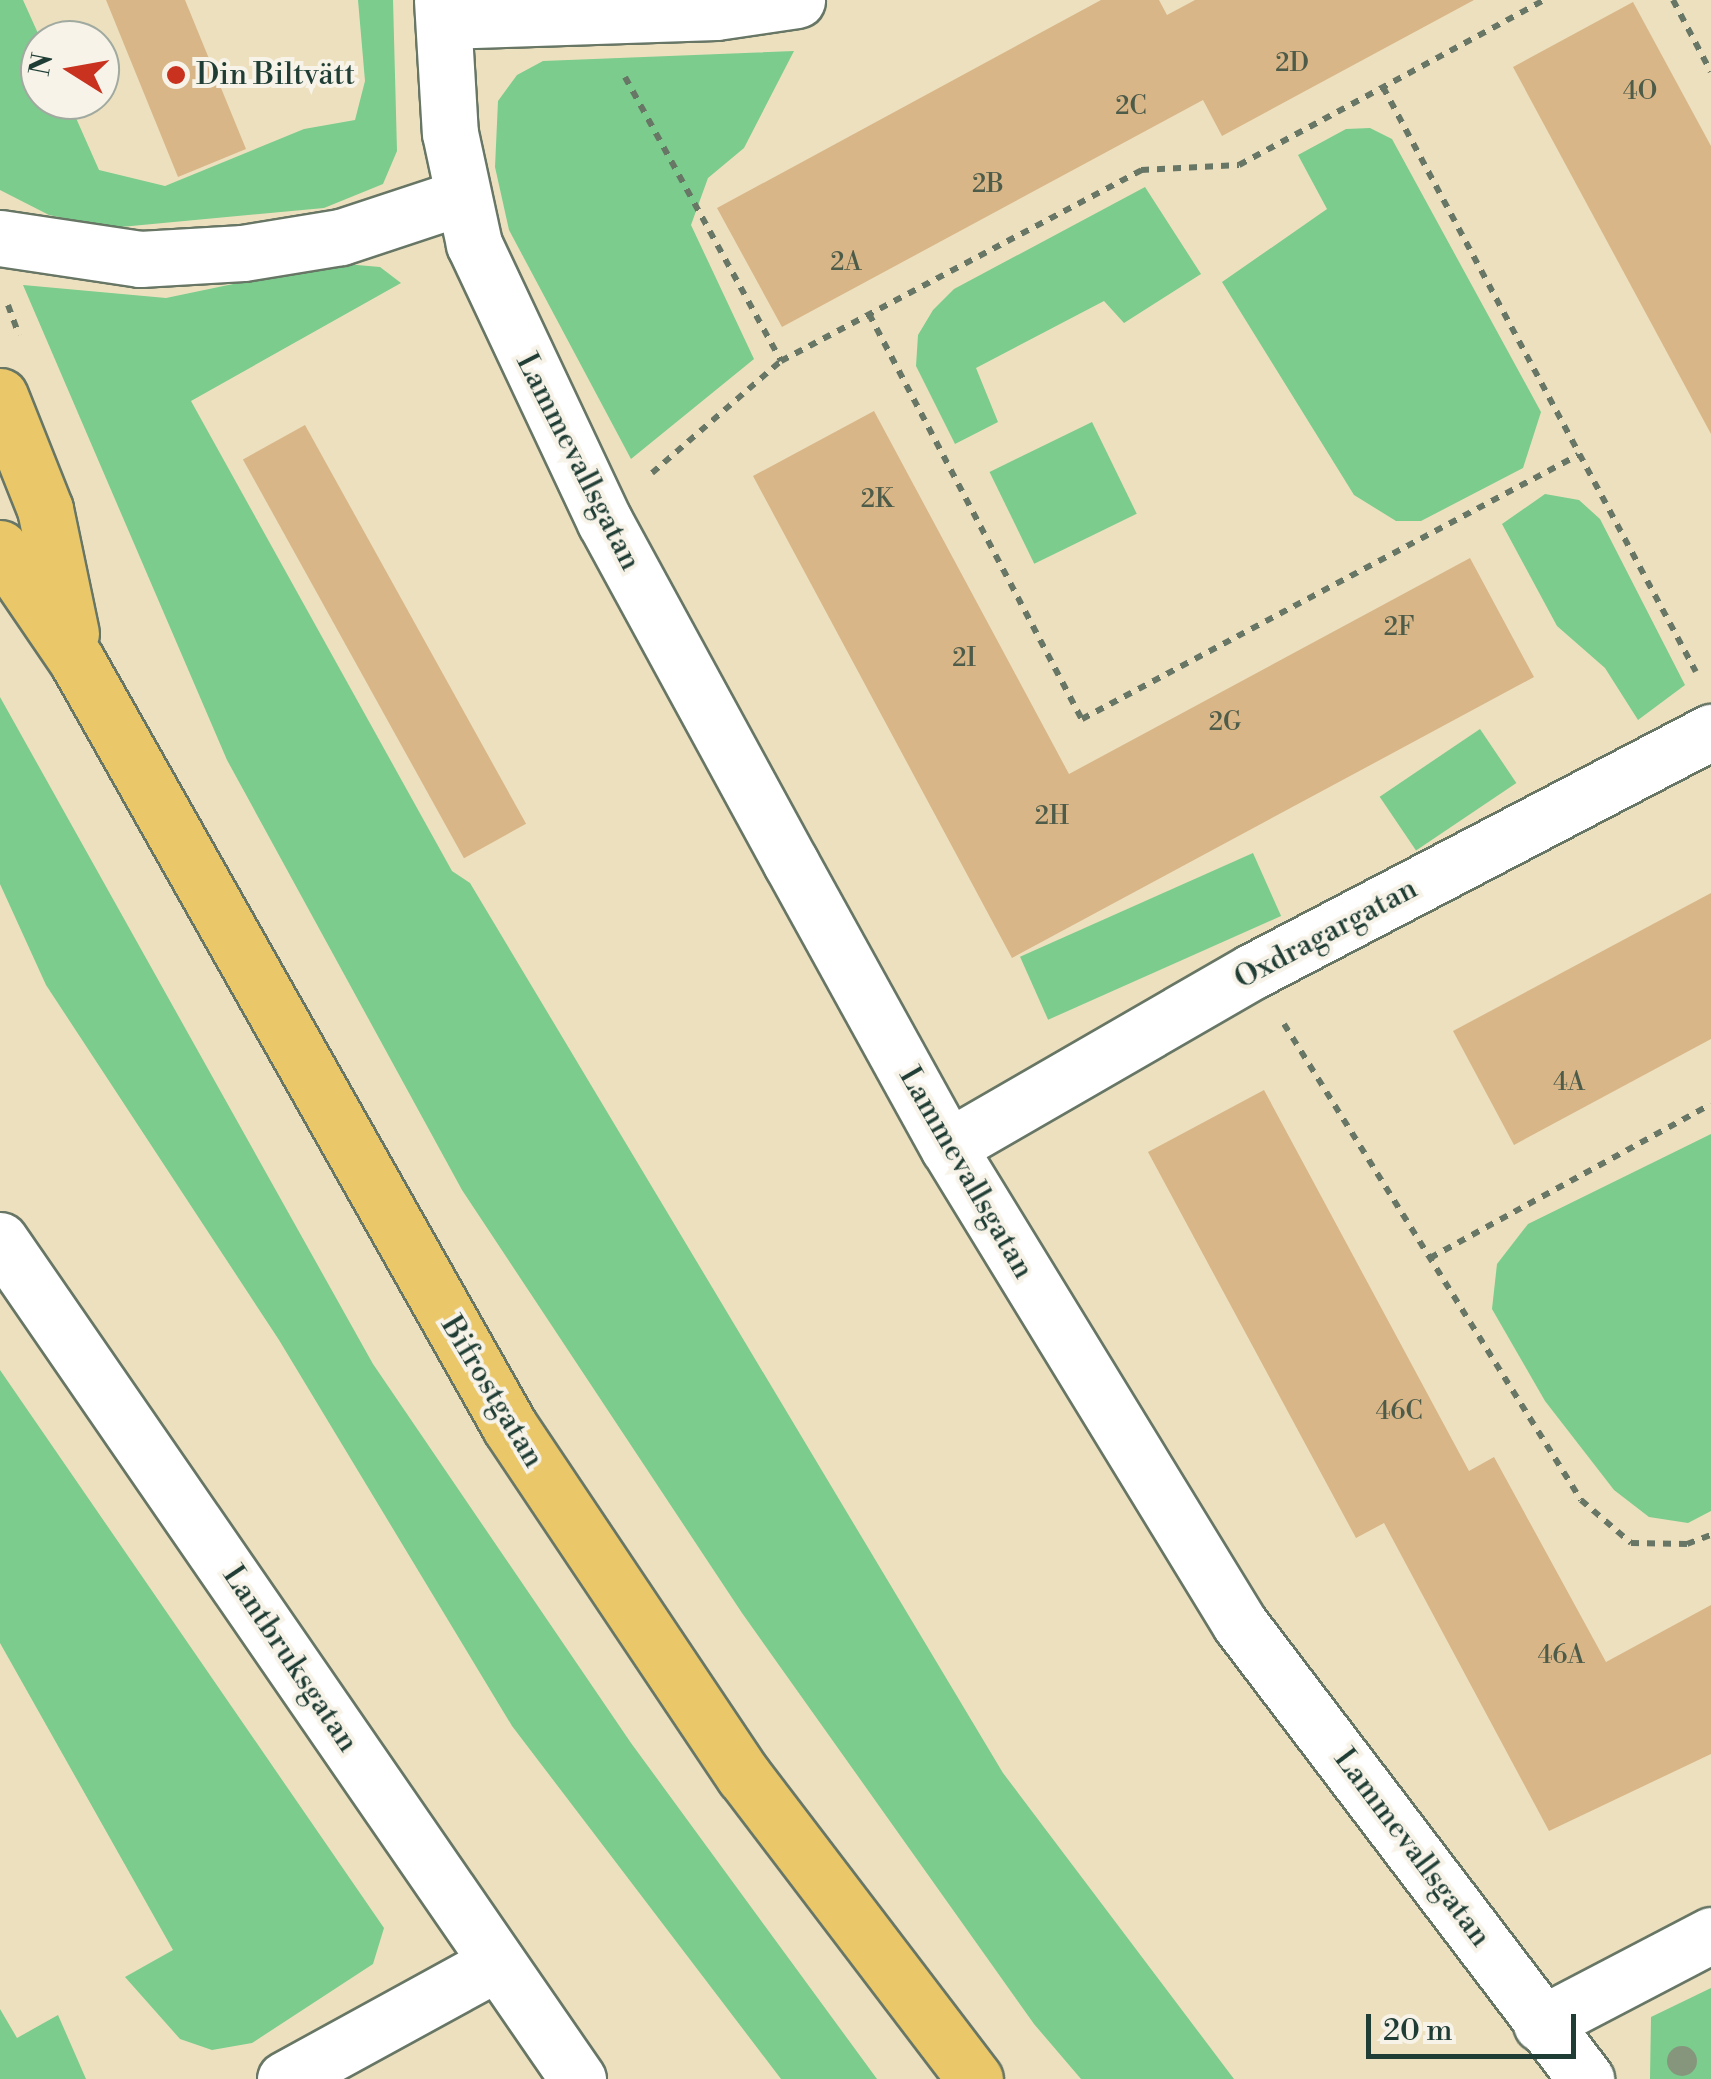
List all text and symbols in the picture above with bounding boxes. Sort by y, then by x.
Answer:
north arrow [20,20,120,120]
house number: 2D [1275,49,1309,79]
text: N [23,50,61,79]
place label: Din Biltvätt [196,57,355,93]
marker: Din Biltvätt [165,64,187,86]
house number: 4O [1623,77,1657,107]
house number: 2C [1115,92,1147,122]
house number: 2B [972,170,1004,200]
house number: 2A [830,248,862,278]
street label: Lammevallsgatan [508,348,648,576]
house number: 2K [861,485,893,515]
house number: 2F [1384,613,1414,643]
house number: 2I [952,644,976,674]
house number: 2G [1209,708,1241,738]
house number: 2H [1035,802,1069,832]
street label: Oxdragargatan [1229,871,1423,997]
street label: Lammevallsgatan [891,1061,1041,1285]
house number: 4A [1553,1068,1585,1098]
street label: Bifrostgatan [433,1310,551,1474]
house number: 46C [1375,1397,1423,1427]
street label: Lantbruksgatan [214,1559,366,1759]
house number: 46A [1537,1641,1585,1671]
street label: Lammevallsgatan [1326,1742,1498,1954]
scale bar [1371,1994,1581,2056]
text: 20 m [1383,2012,1452,2050]

